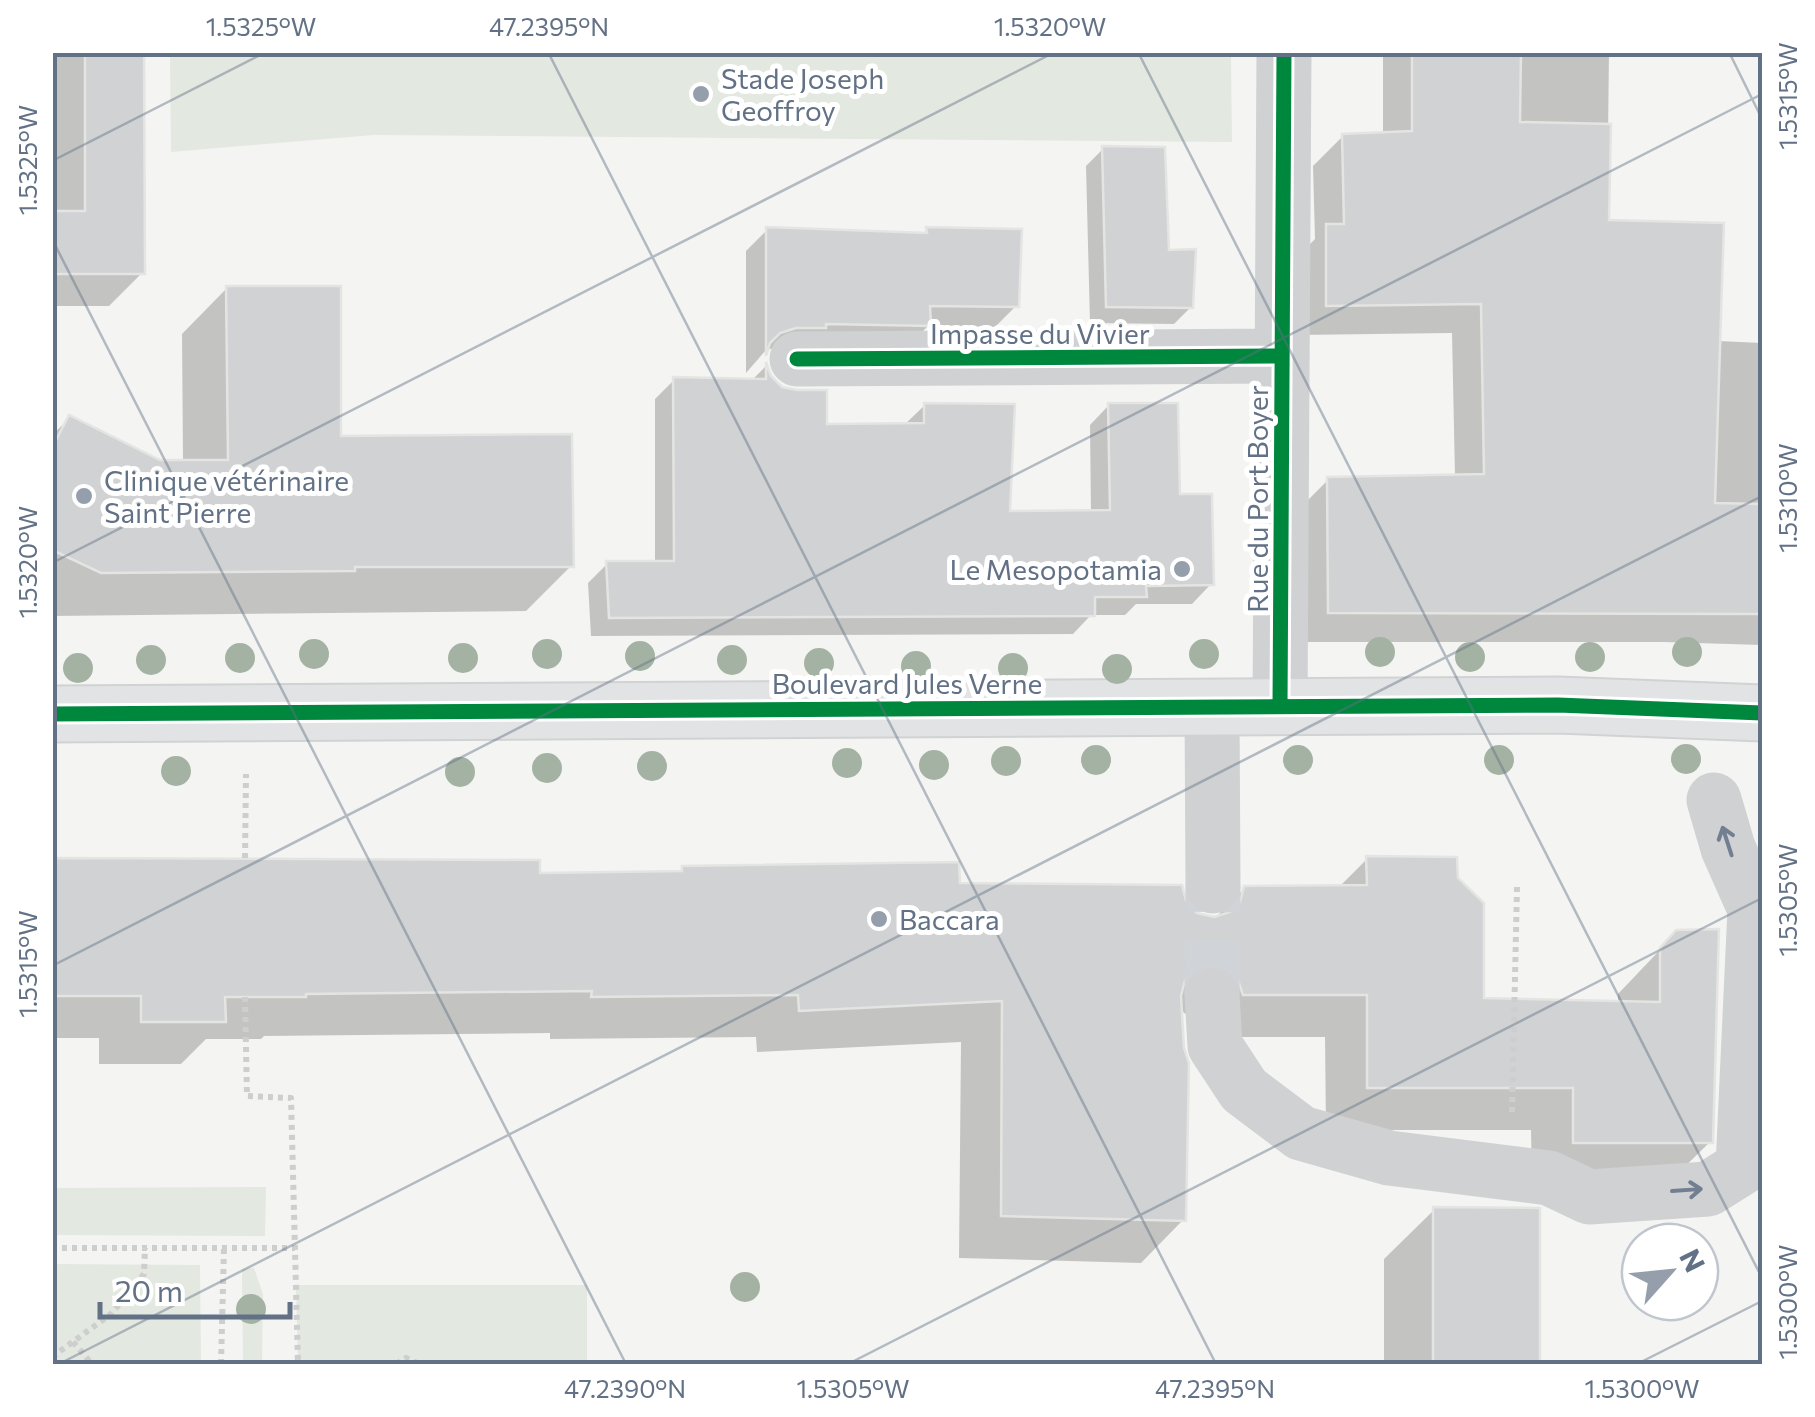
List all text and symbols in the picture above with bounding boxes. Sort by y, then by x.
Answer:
text: 1.5325°W [206,11,316,41]
text: 47.2395°N [489,11,609,41]
text: 1.5320°W [994,11,1106,41]
text: 1.5315°W [1772,42,1802,150]
place label: Stade Joseph Geoffroy [721,61,884,127]
marker: Stade Joseph Geoffroy [690,83,712,105]
text: 1.5325°W [12,105,42,215]
street label: Impasse du Vivier [930,316,1150,350]
street label: Rue du Port Boyer [1240,385,1274,613]
text: 1.5310°W [1772,443,1802,553]
place label: Clinique vétérinaire Saint Pierre [104,463,349,529]
marker: Clinique vétérinaire Saint Pierre [73,485,95,507]
text: 1.5320°W [12,506,42,618]
place label: Le Mesopotamia [949,552,1162,586]
marker: Le Mesopotamia [1171,558,1193,580]
street label: Boulevard Jules Verne [772,666,1042,700]
one-way arrow [1716,825,1734,857]
text: 1.5305°W [1772,843,1802,957]
place label: Baccara [899,902,1000,936]
marker: Baccara [868,908,890,930]
text: 1.5315°W [12,910,42,1018]
one-way arrow [1670,1180,1702,1199]
north arrow [1620,1222,1720,1322]
text: N [1673,1243,1713,1277]
text: 1.5300°W [1772,1244,1802,1360]
scale bar [100,1257,290,1319]
text: 20 m [115,1271,183,1308]
text: 47.2390°N [564,1373,686,1403]
text: 1.5305°W [796,1373,910,1403]
text: 47.2395°N [1155,1373,1275,1403]
text: 1.5300°W [1584,1373,1700,1403]

